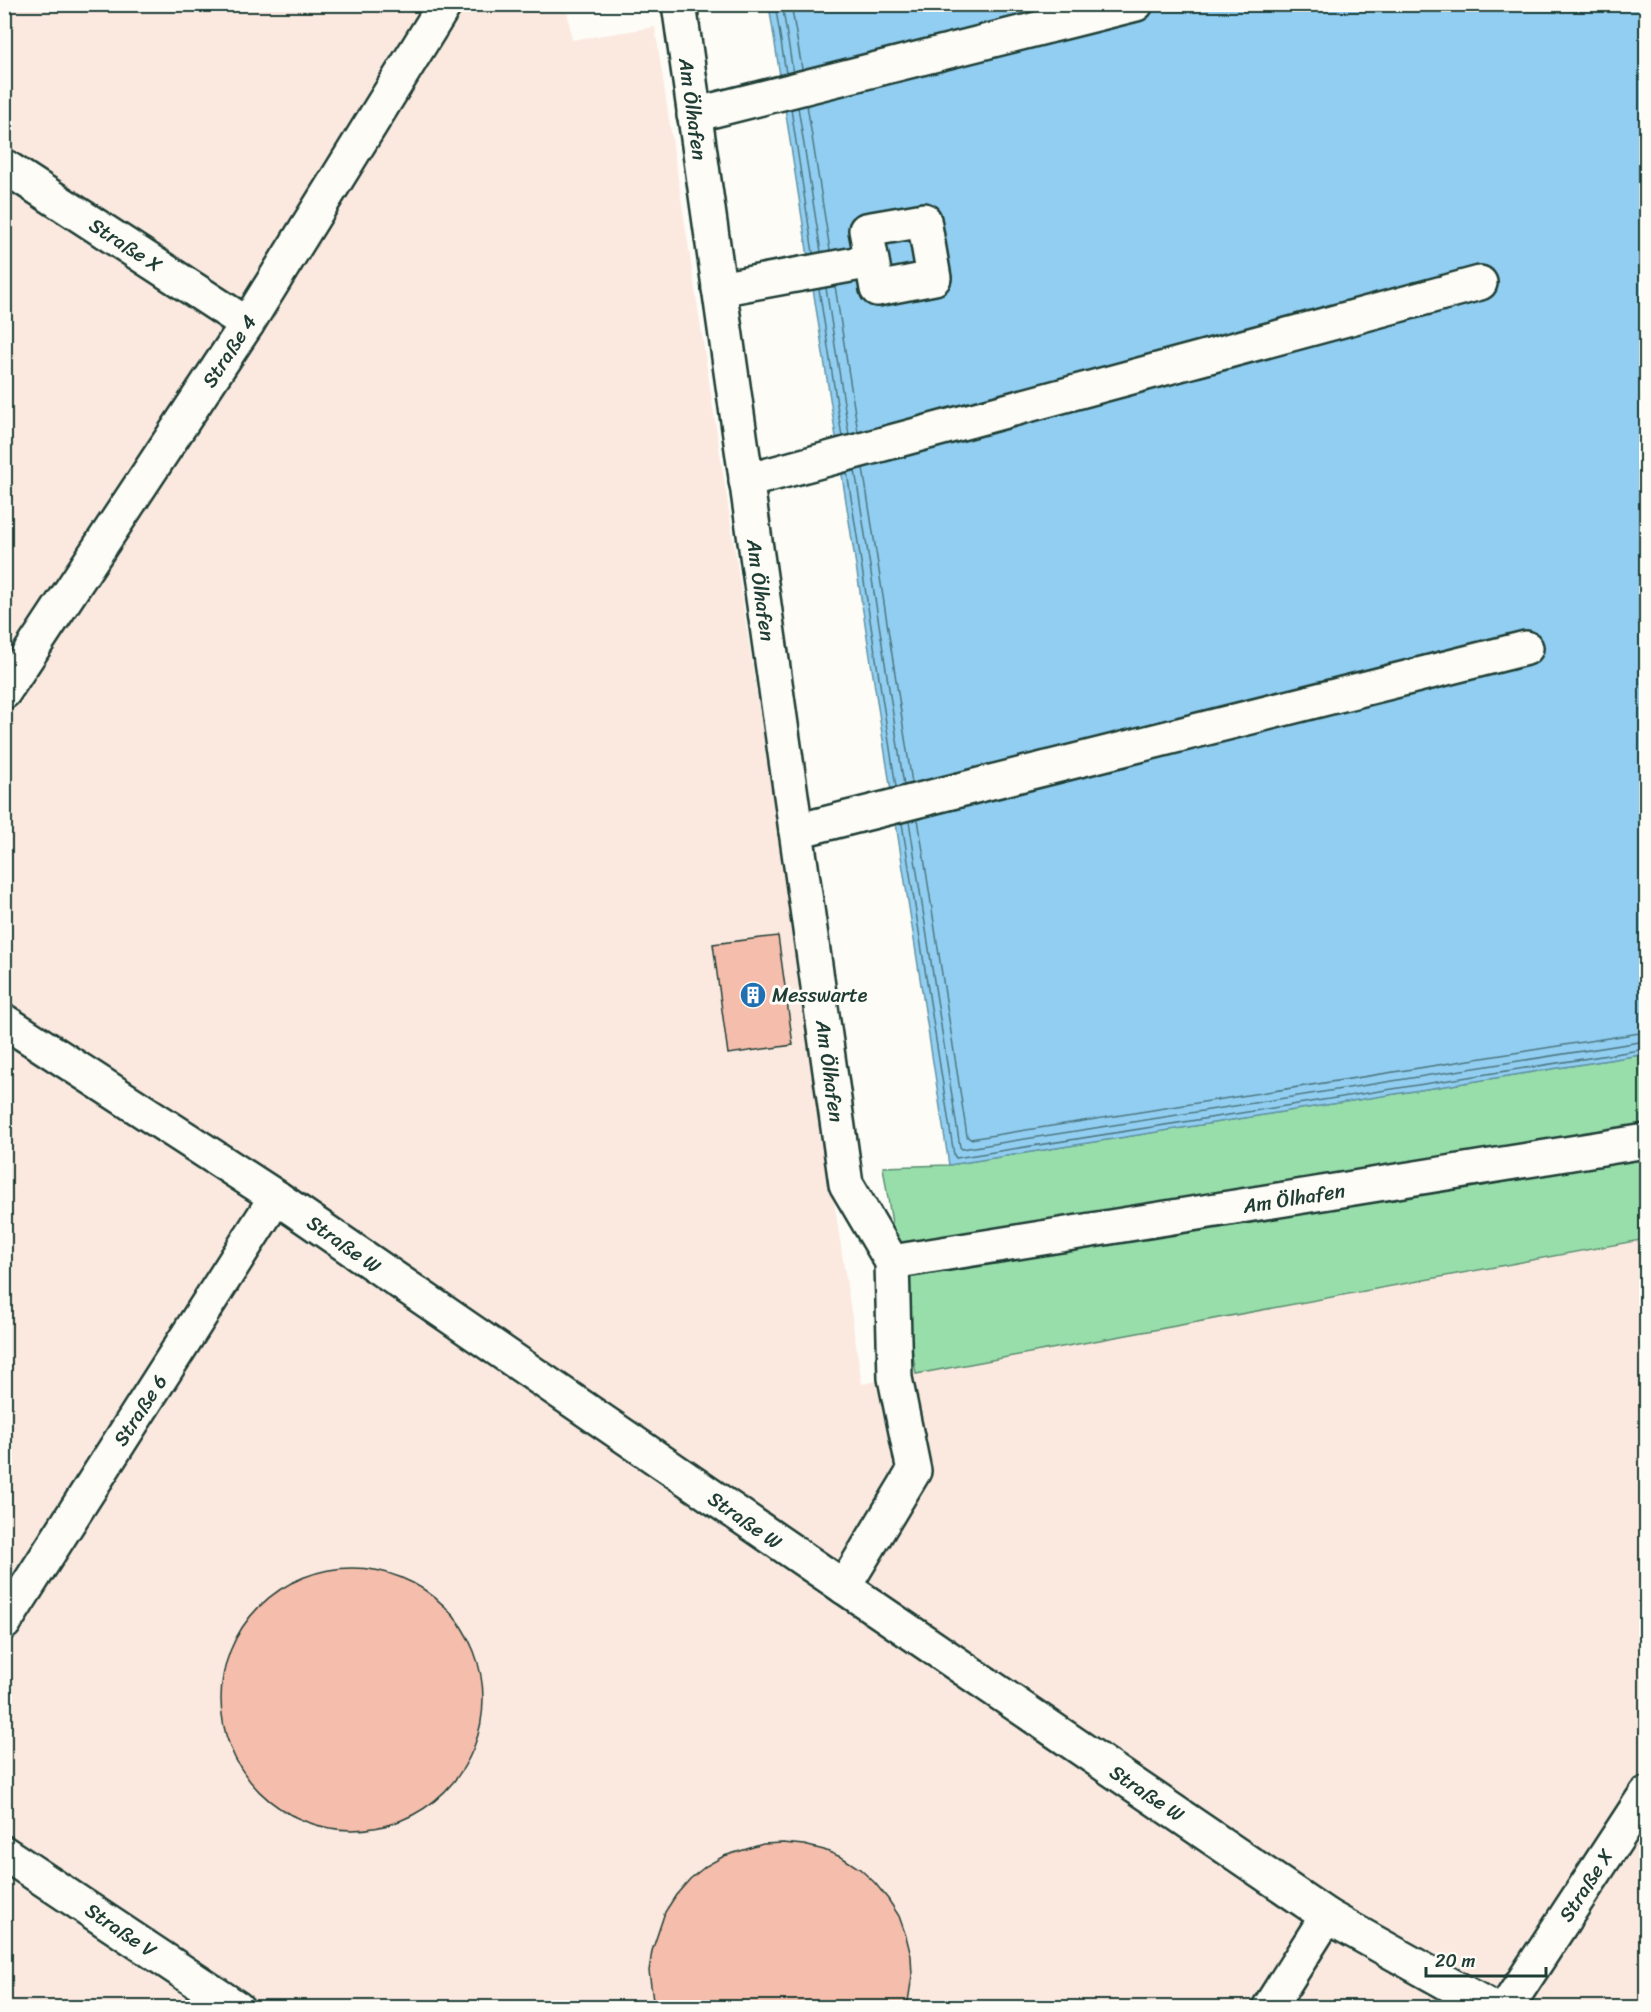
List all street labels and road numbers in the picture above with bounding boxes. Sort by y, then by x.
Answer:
street label: Am Ölhafen [668,55,717,163]
street label: Straße X [82,208,170,282]
street label: Straße 4 [193,308,266,395]
street label: Am Ölhafen [736,536,785,644]
street label: Am Ölhafen [805,1017,854,1125]
street label: Am Ölhafen [1240,1173,1348,1224]
street label: Straße W [299,1206,389,1283]
street label: Straße 6 [104,1367,177,1453]
street label: Straße W [700,1482,790,1559]
street label: Straße W [1102,1755,1192,1832]
street label: Straße X [1549,1841,1623,1929]
street label: Straße V [77,1893,164,1968]

